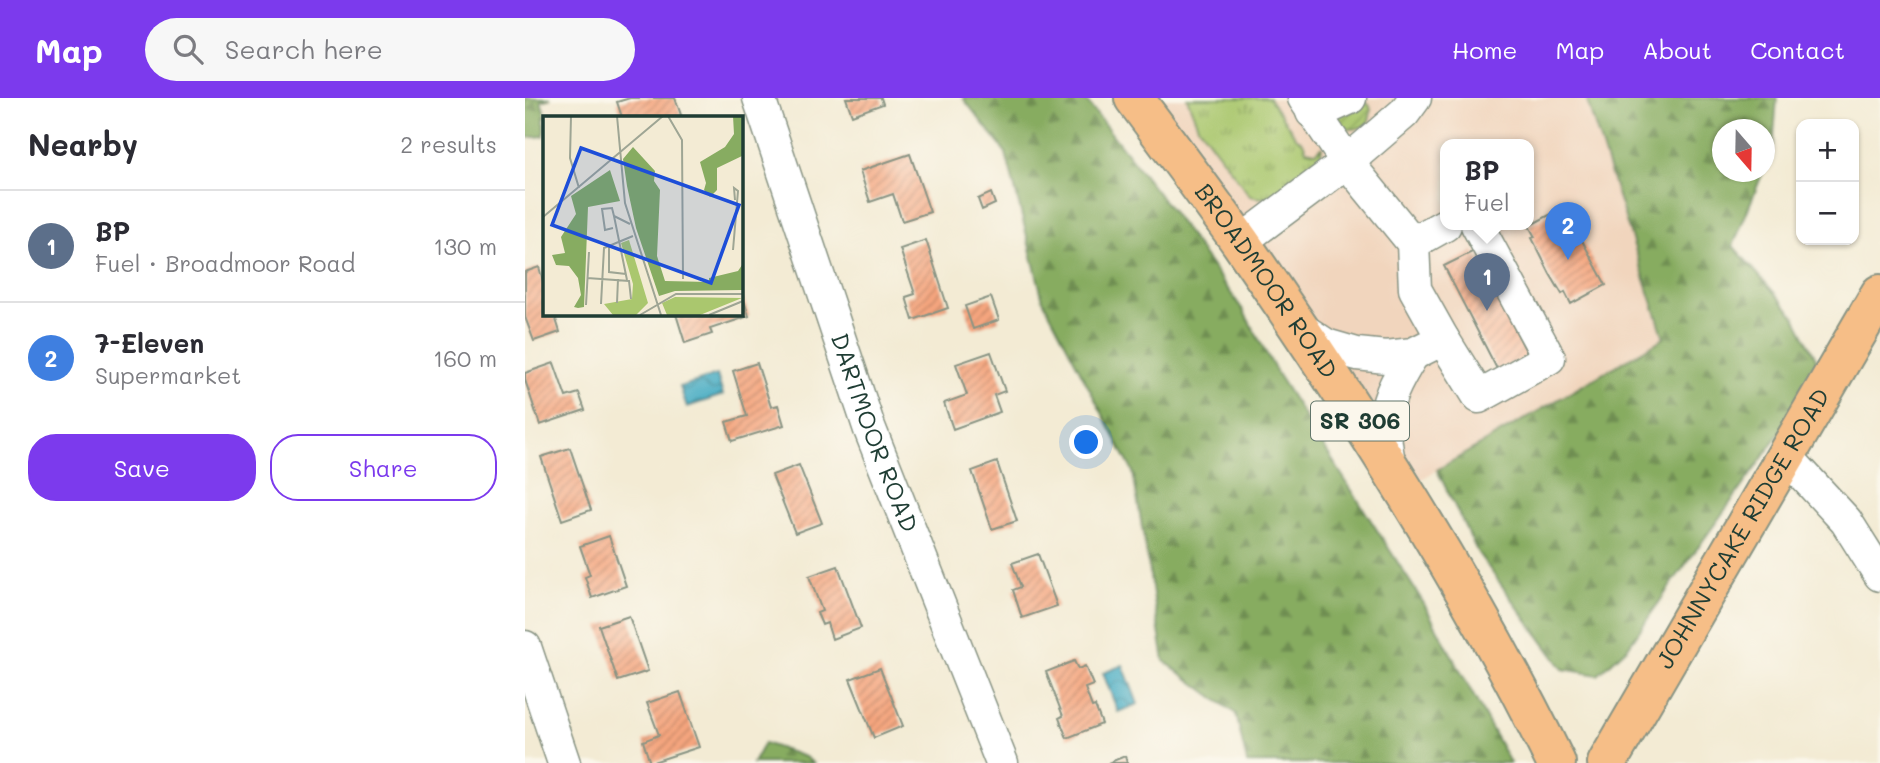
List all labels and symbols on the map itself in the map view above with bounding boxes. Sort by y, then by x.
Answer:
inset map [543,116,742,315]
north arrow [1712,119,1775,182]
street label: BROADMOOR ROAD [1189,177,1345,384]
pin: 2 [1545,202,1591,260]
pin: 1 [1464,253,1510,311]
street label: DARTMOOR ROAD [825,329,926,536]
street label: JOHNNYCAKE RIDGE ROAD [1648,382,1836,674]
road number: SR 306 [1311,402,1409,440]
your location [1069,425,1103,459]

